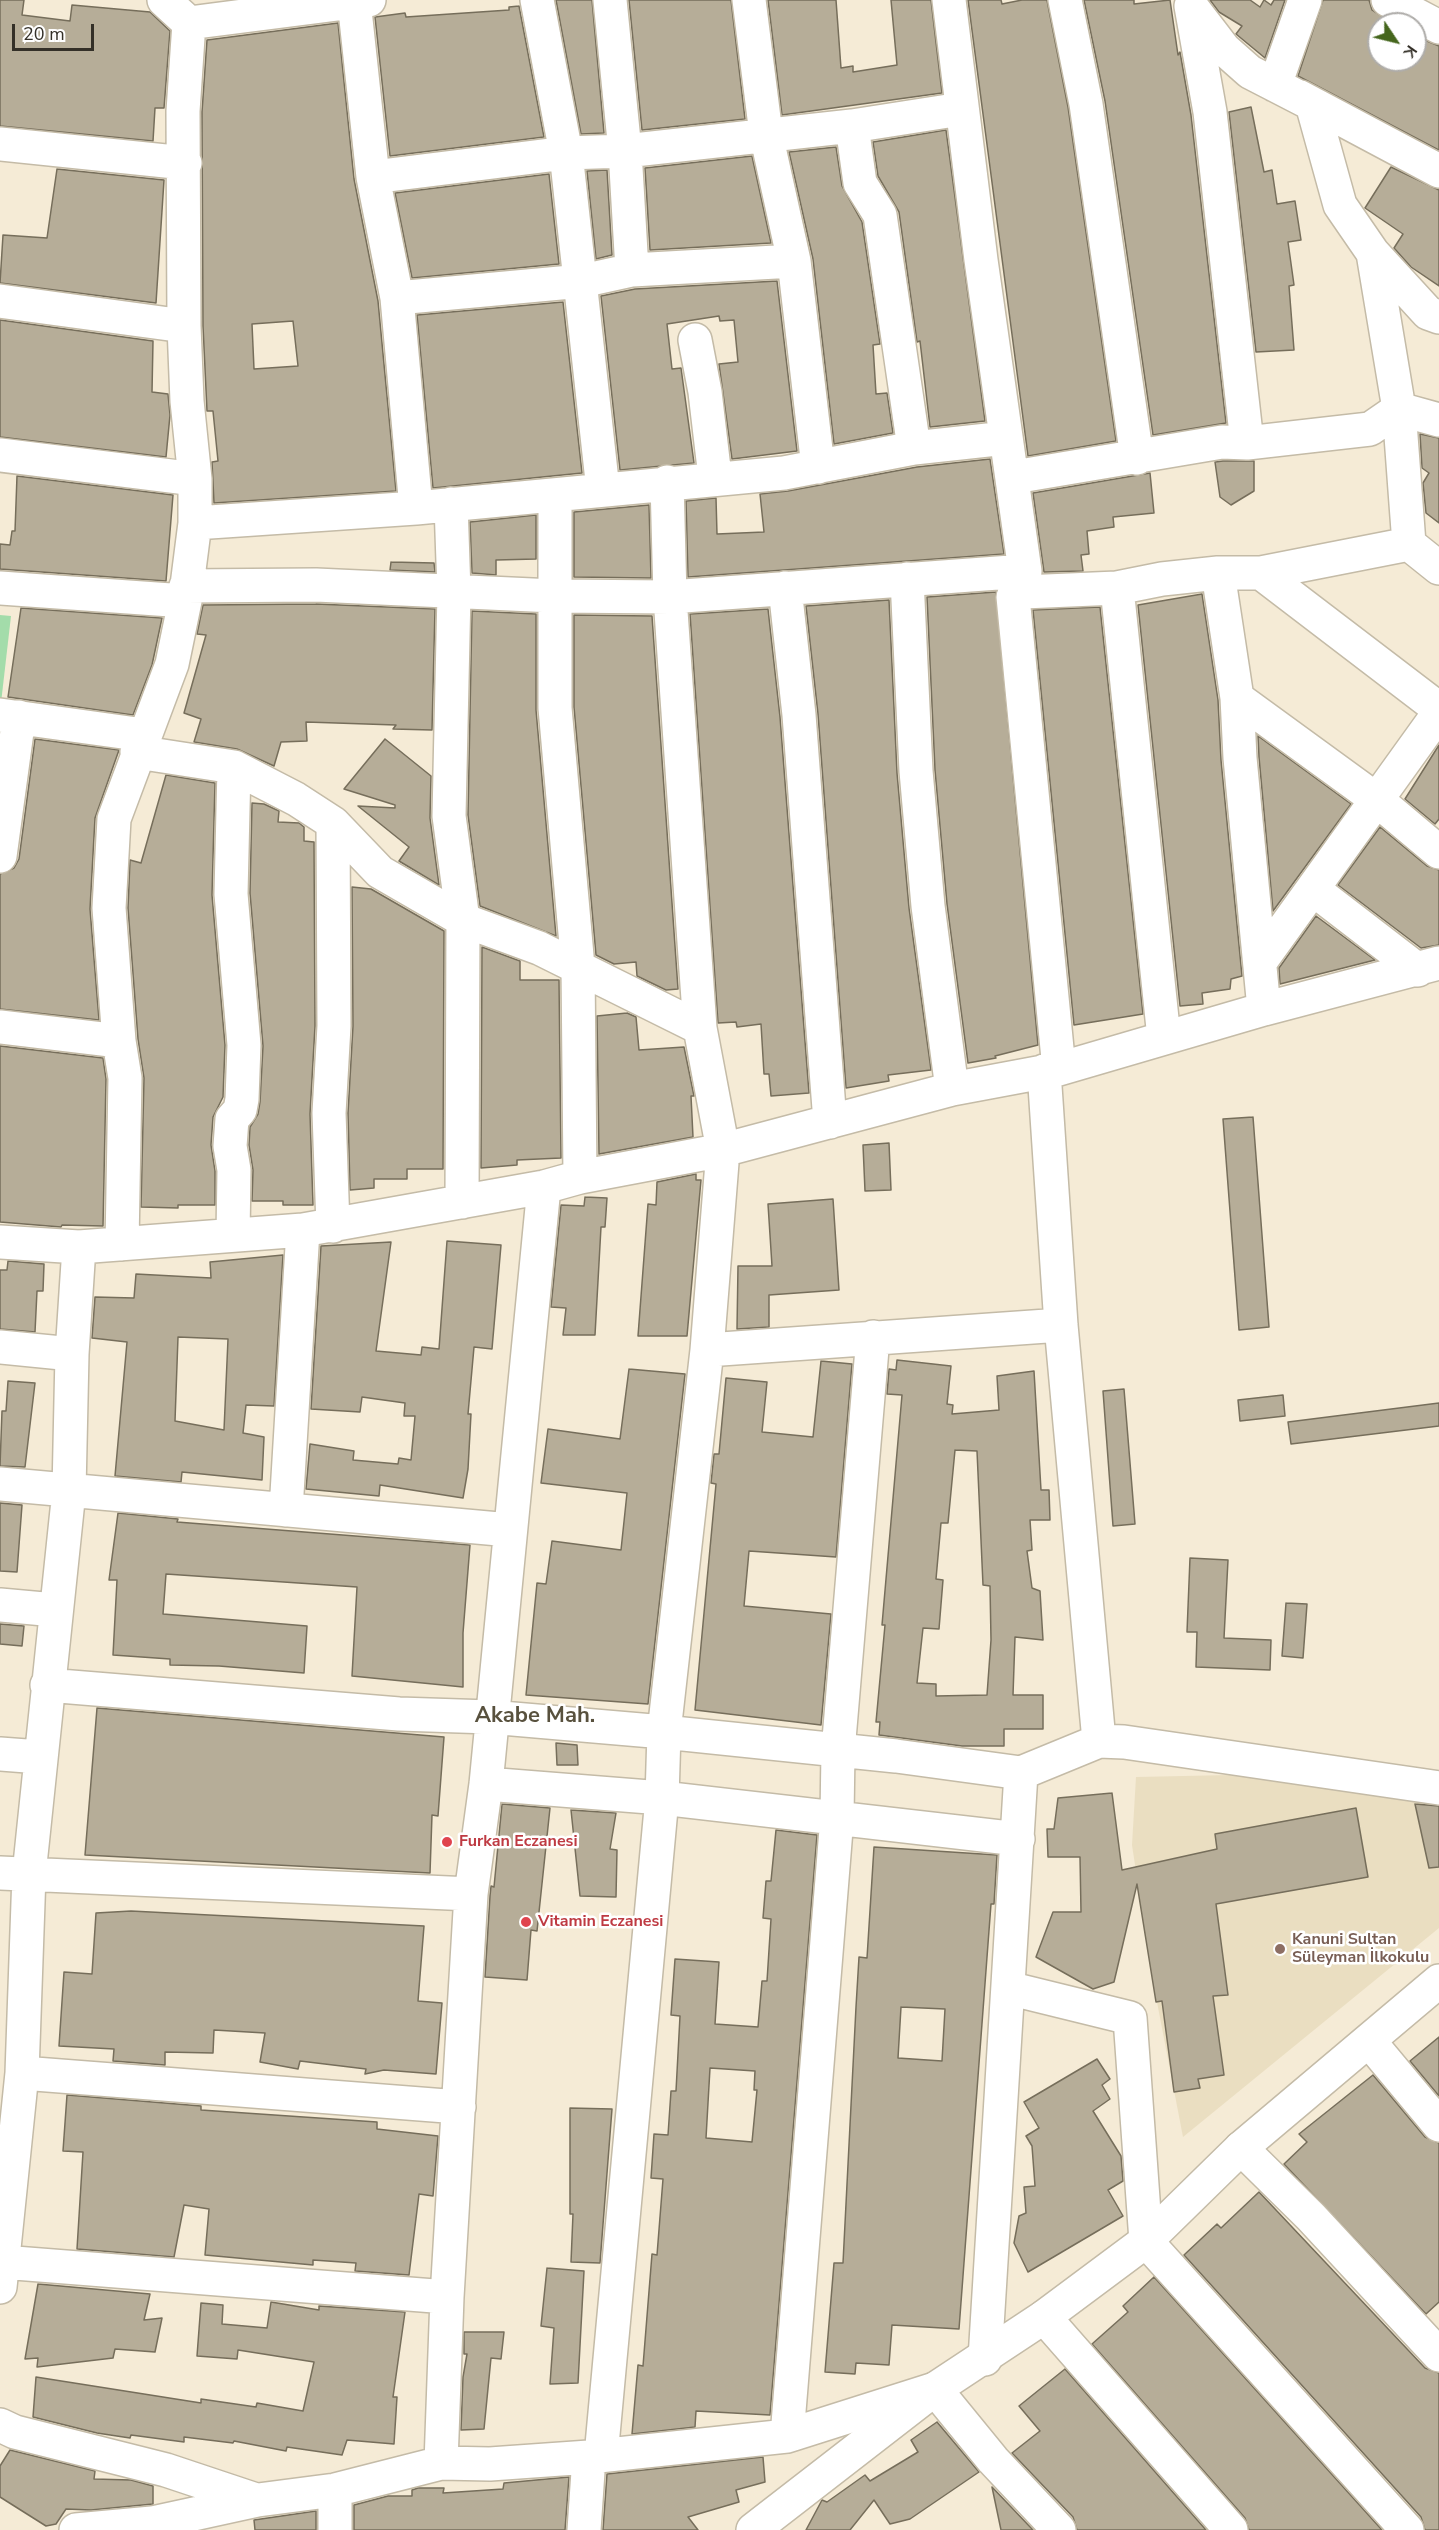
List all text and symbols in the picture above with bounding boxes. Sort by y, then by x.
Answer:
scale bar [15,12,98,50]
north arrow [1367,12,1427,72]
text: 20 m [23,22,65,46]
text: K [1398,41,1422,62]
district label: Akabe Mah. [475,1704,595,1730]
place label: Furkan Eczanesi [459,1832,577,1852]
marker: Furkan Eczanesi [440,1835,454,1849]
place label: Vitamin Eczanesi [538,1912,663,1932]
marker: Vitamin Eczanesi [519,1915,533,1929]
place label: Kanuni Sultan Süleyman İlkokulu [1292,1930,1429,1968]
marker: Kanuni Sultan Süleyman İlkokulu [1273,1942,1287,1956]

